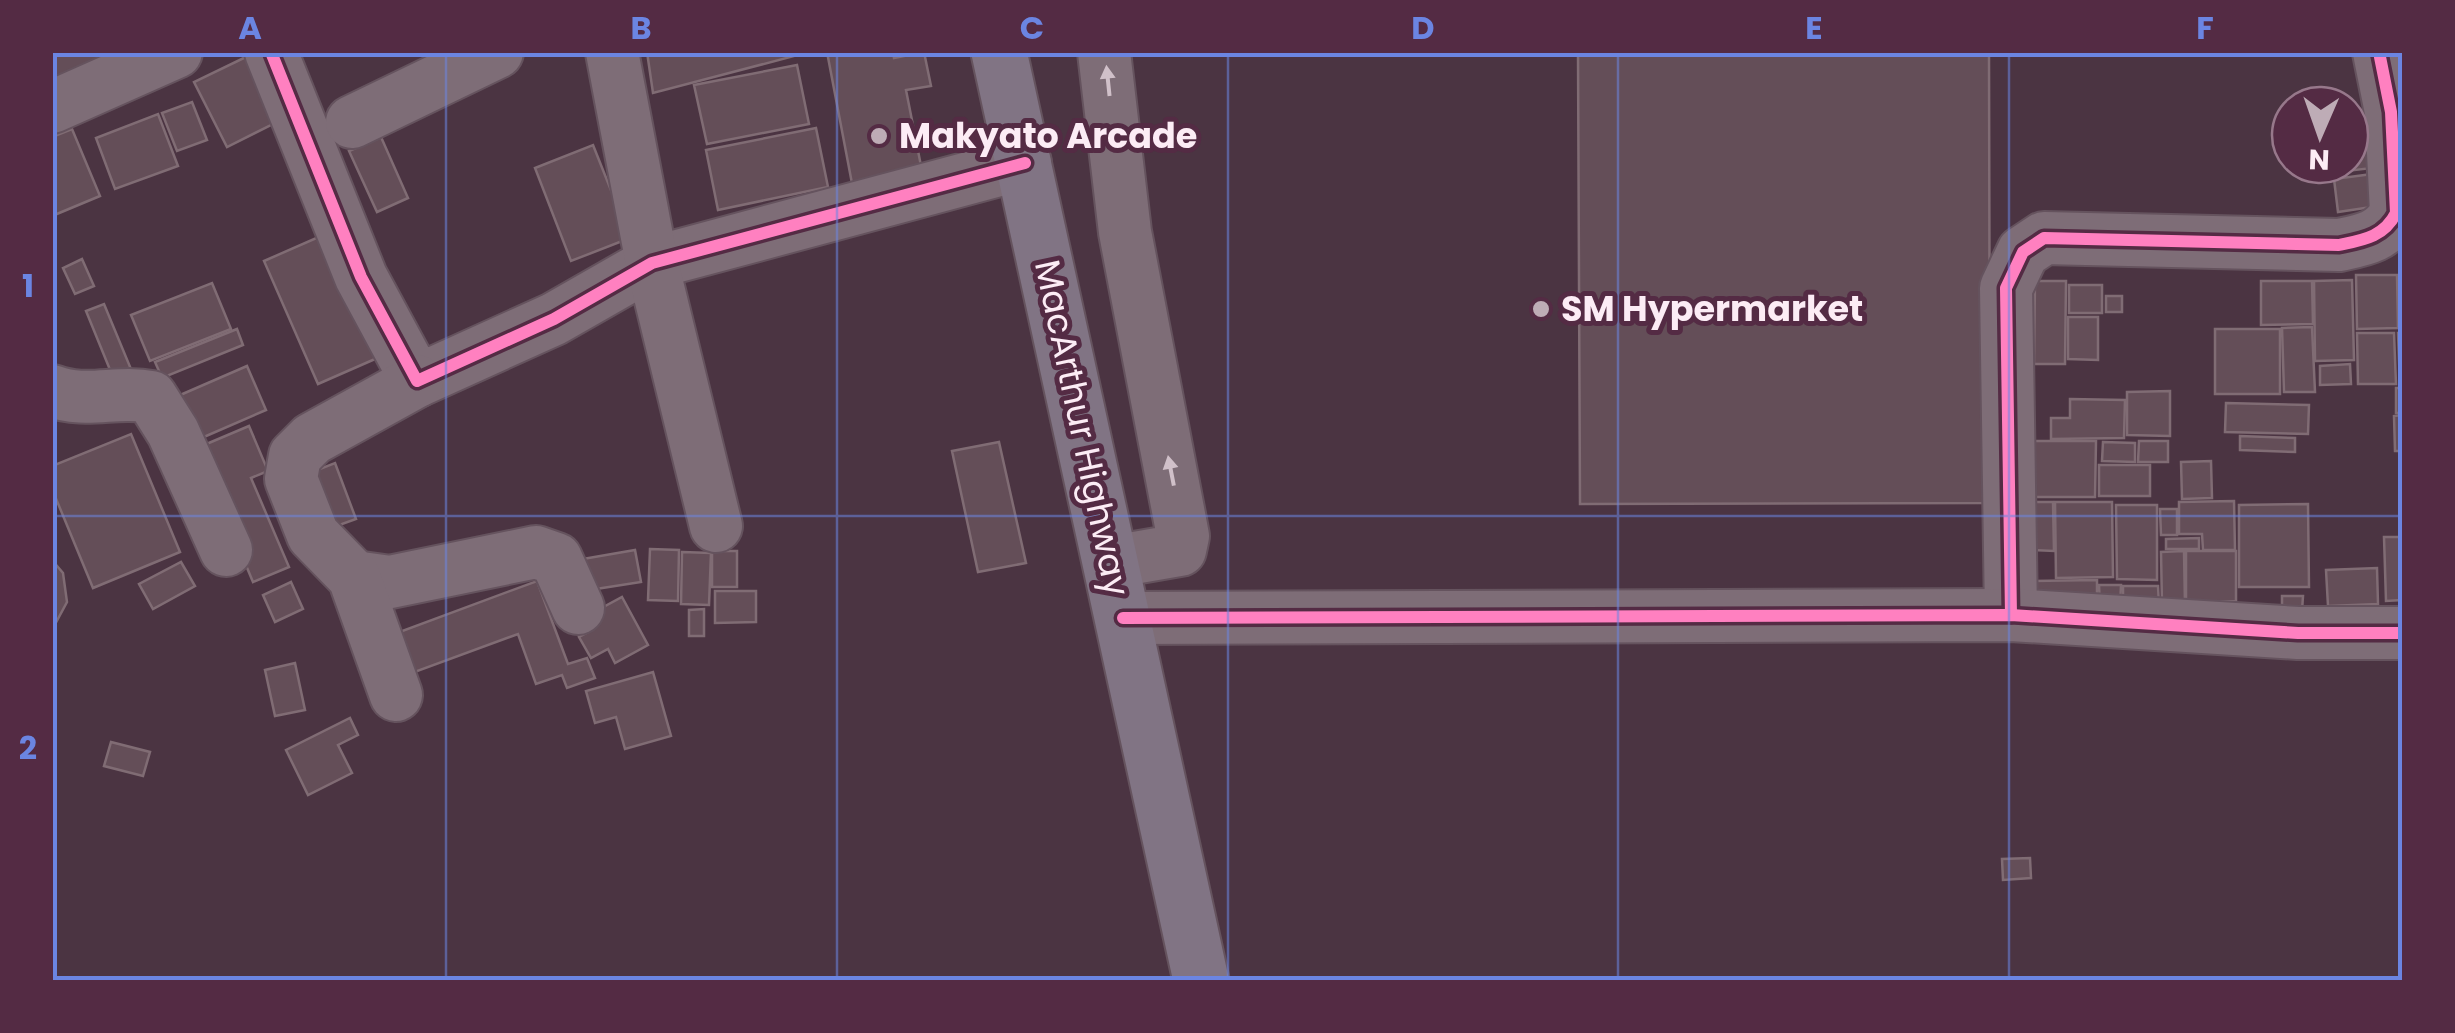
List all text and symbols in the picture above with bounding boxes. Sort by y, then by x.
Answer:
text: A [238,5,262,50]
text: B [630,5,652,50]
text: C [1020,5,1044,50]
text: D [1411,5,1435,50]
text: E [1805,5,1823,50]
text: F [2196,5,2214,50]
one-way arrow [1099,65,1115,97]
north arrow [2270,85,2370,185]
place label: Makyato Arcade [899,111,1197,160]
marker: Makyato Arcade [868,125,890,147]
text: N [2308,140,2330,179]
street label: MacArthur Highway [1023,255,1142,601]
text: 1 [22,263,34,308]
place label: SM Hypermarket [1561,284,1863,333]
marker: SM Hypermarket [1530,298,1552,320]
one-way arrow [1162,455,1178,486]
text: 2 [19,725,37,770]

